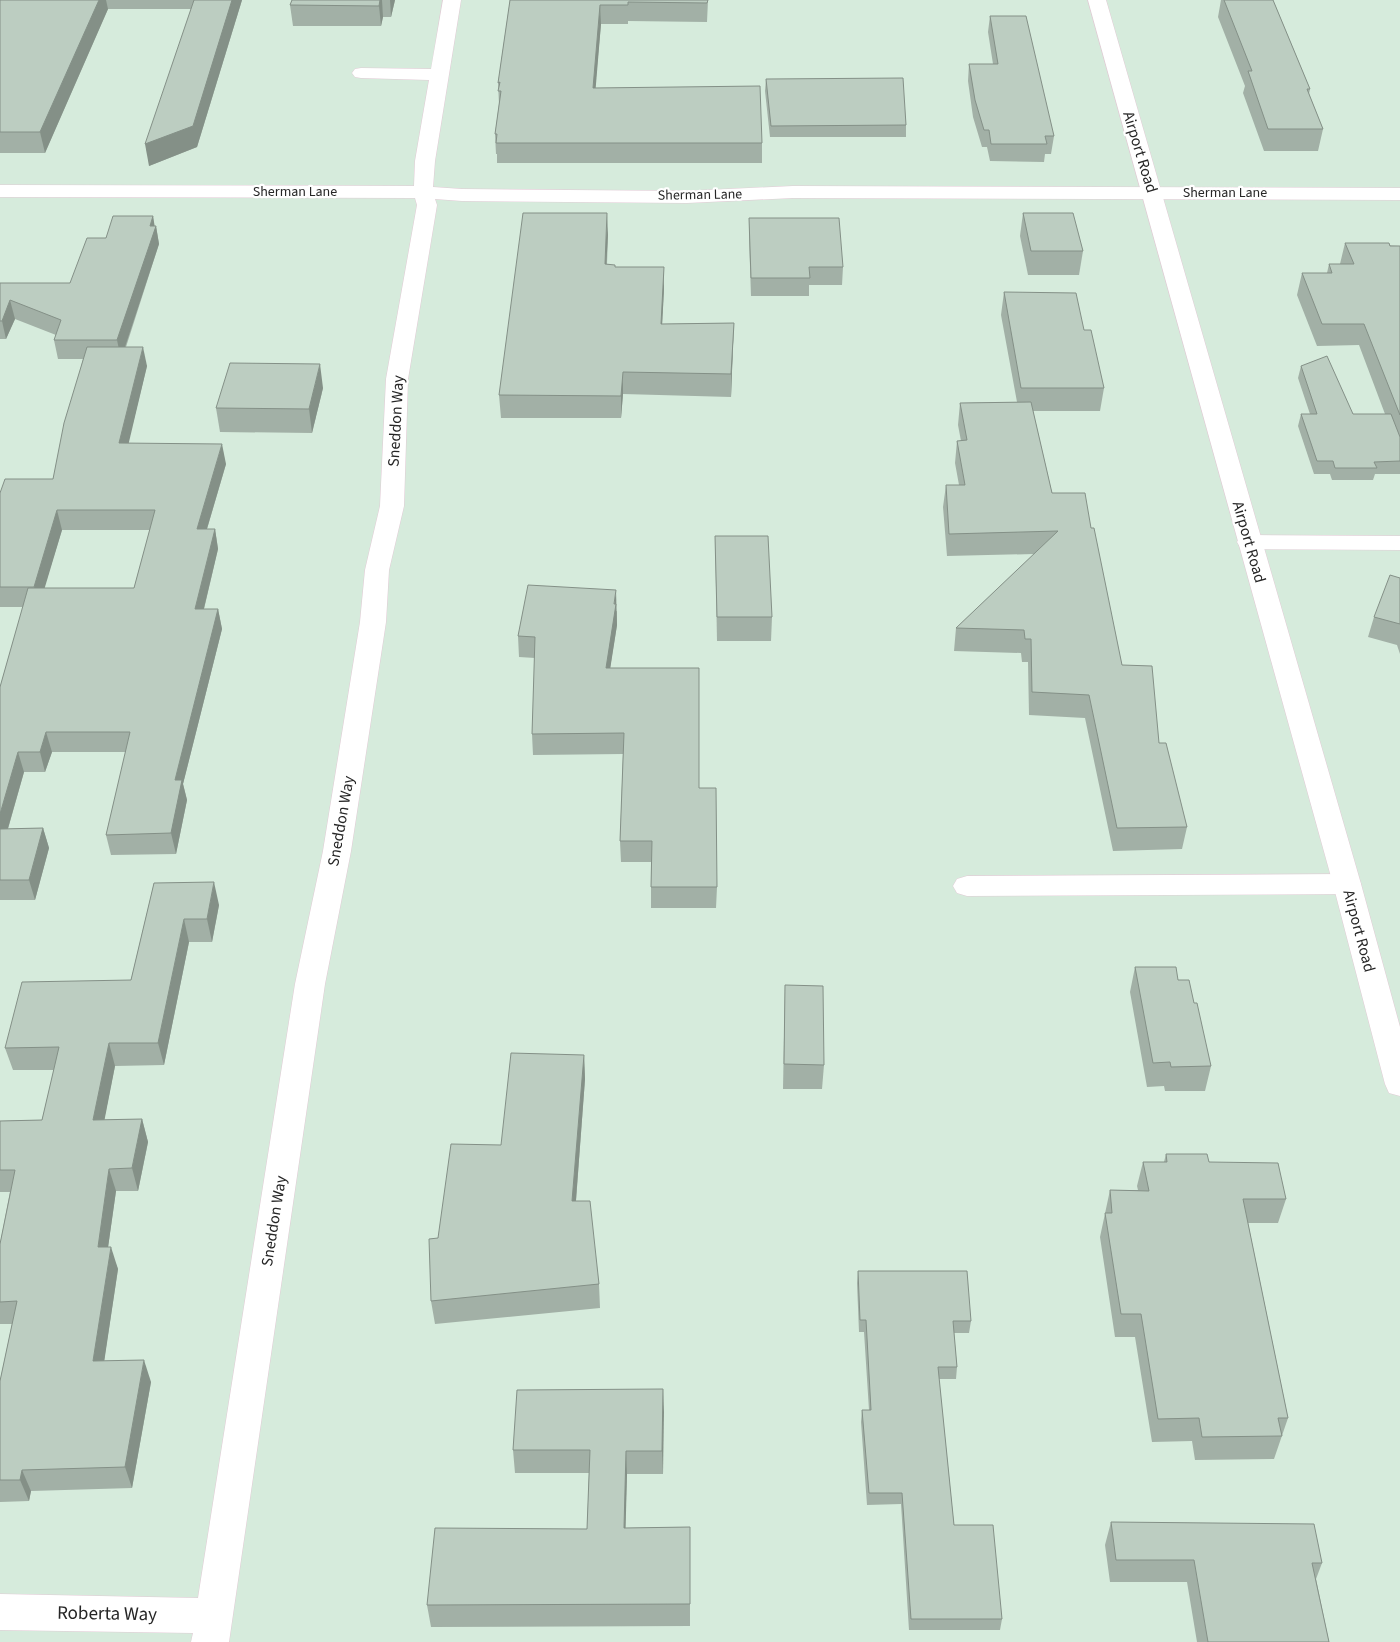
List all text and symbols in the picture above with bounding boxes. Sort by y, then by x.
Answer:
street label: Airport Road [1117,109,1163,195]
street label: Sherman Lane [253,182,337,202]
street label: Sherman Lane [1183,183,1267,203]
street label: Sherman Lane [658,184,742,206]
street label: Sneddon Way [383,374,409,467]
street label: Airport Road [1227,498,1271,586]
street label: Sneddon Way [322,774,360,868]
street label: Airport Road [1337,887,1381,975]
street label: Sneddon Way [256,1174,292,1268]
street label: Roberta Way [57,1600,157,1628]

